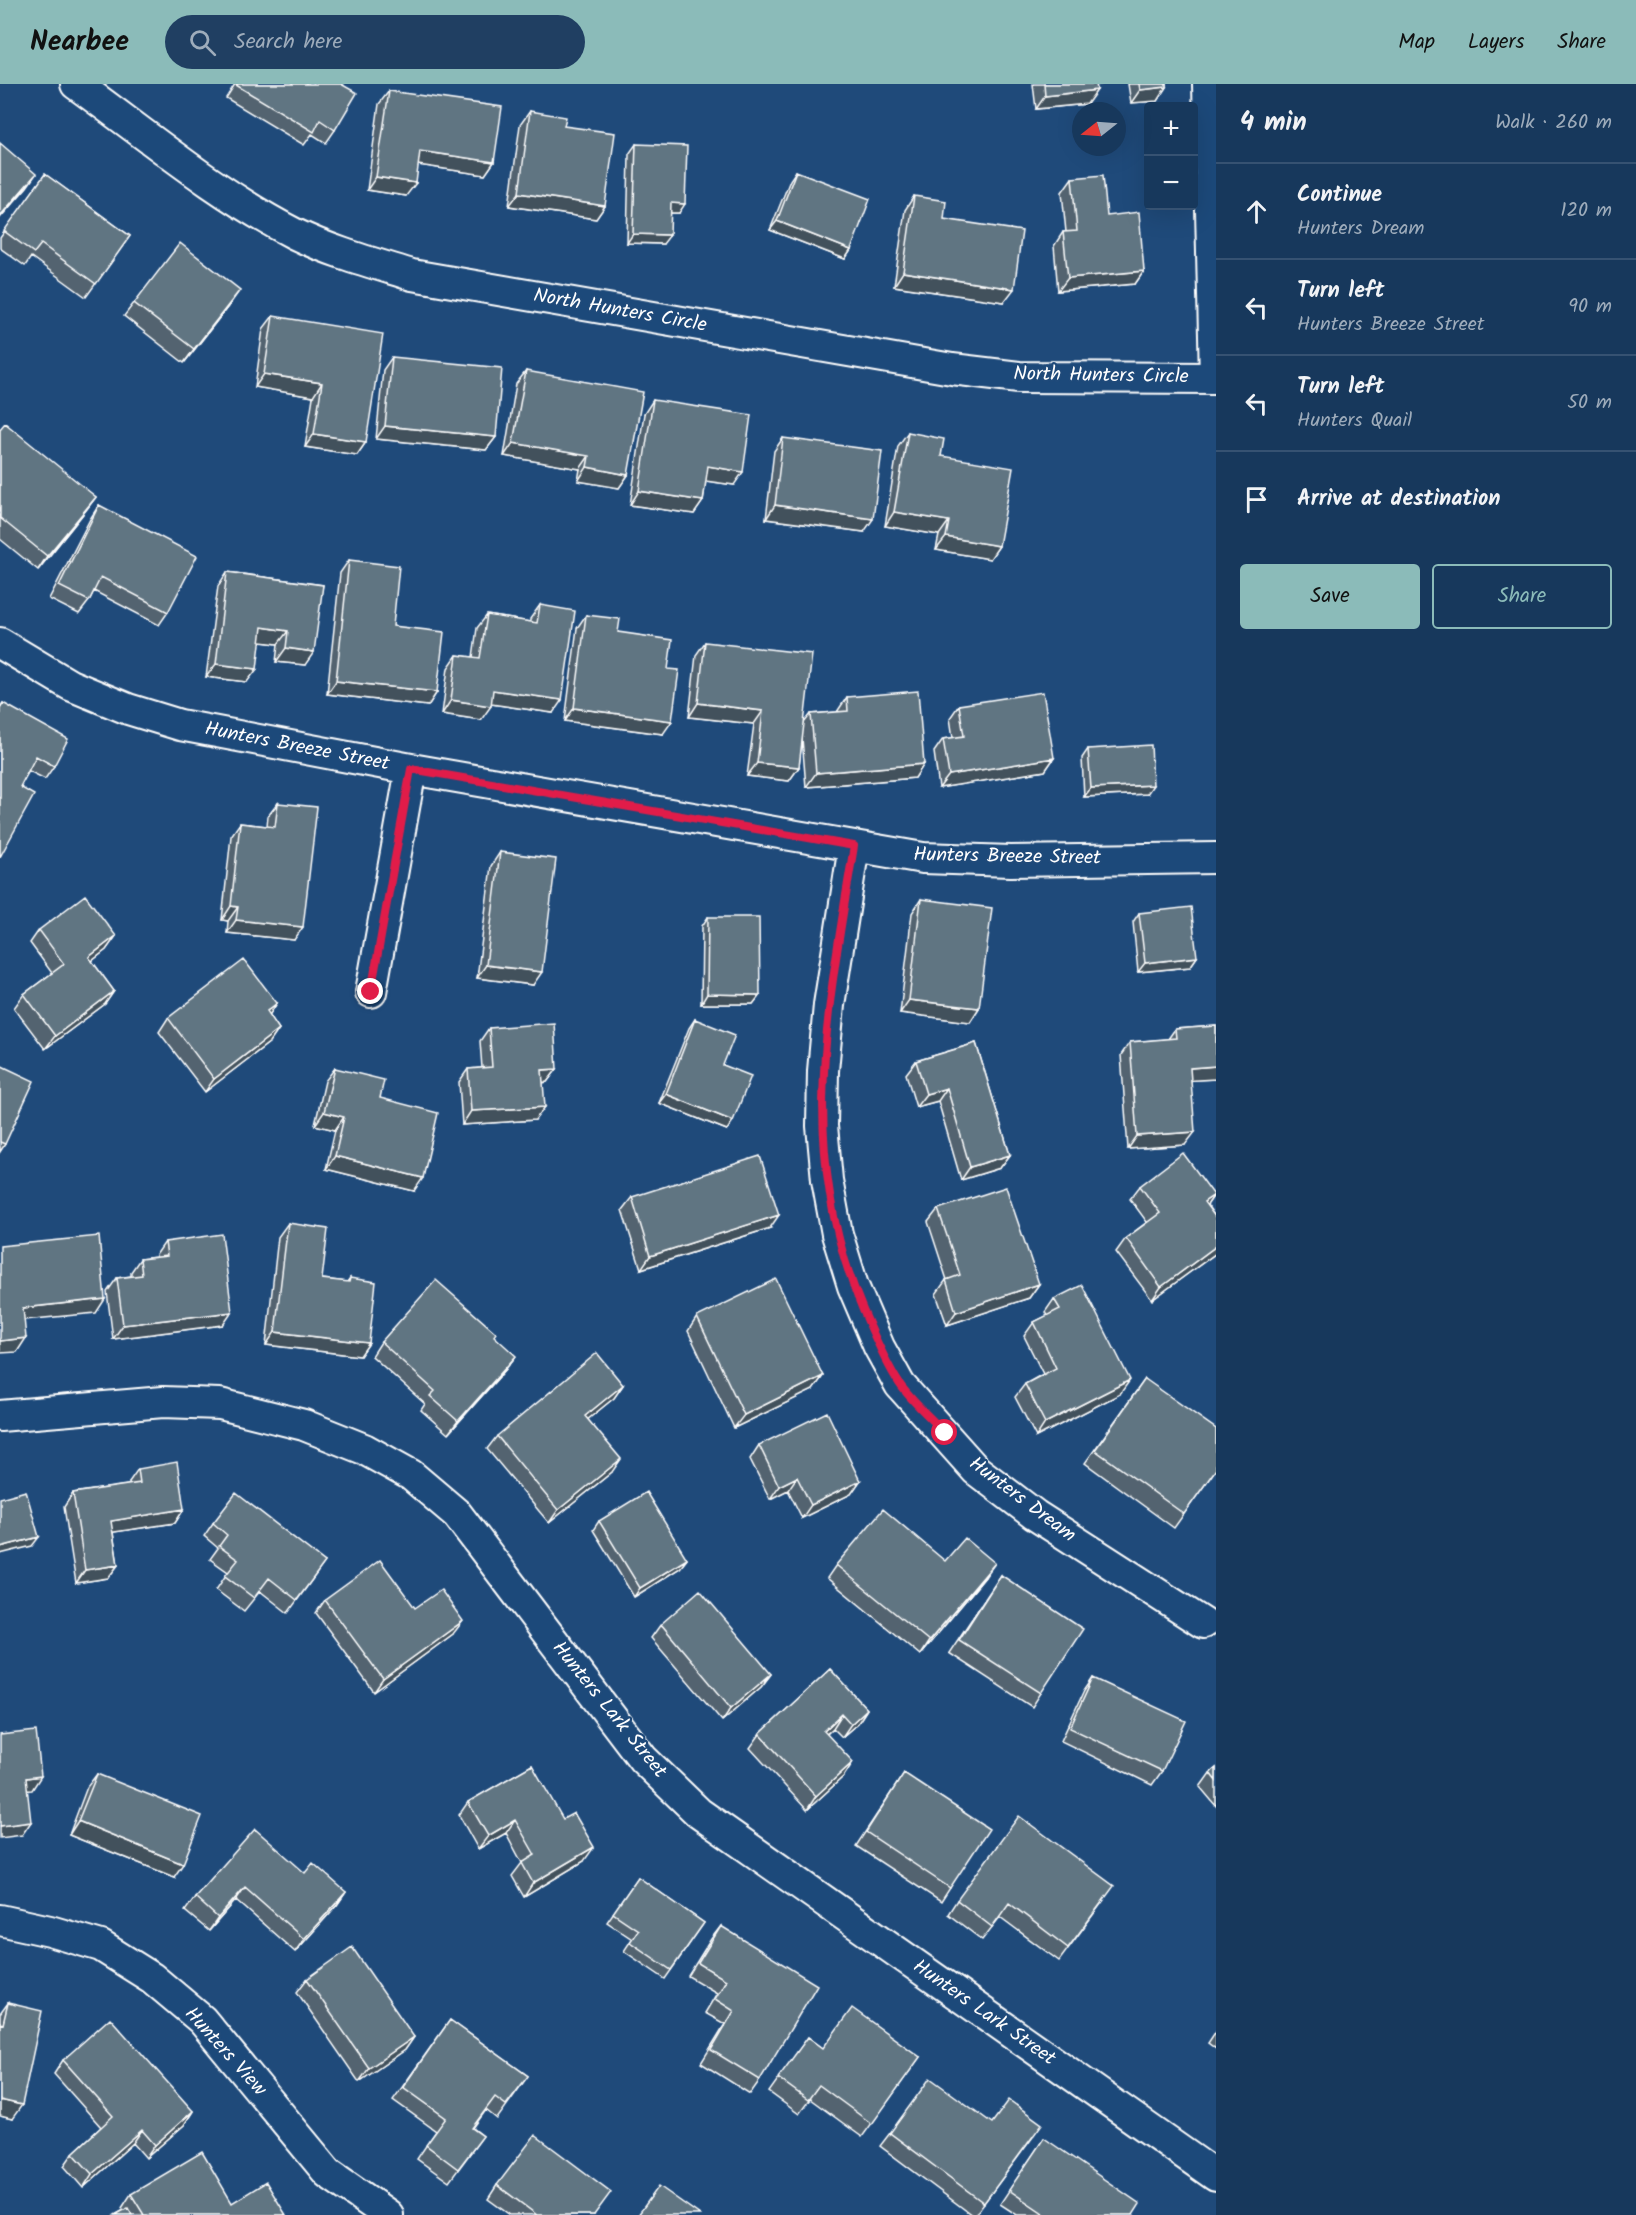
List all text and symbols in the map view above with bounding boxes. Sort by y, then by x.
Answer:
search box [165,15,585,69]
text: Nearbee [30,20,129,65]
text: Search here [234,25,342,60]
icon: search [186,26,219,59]
text: Map [1398,26,1435,59]
text: Layers [1468,26,1524,59]
text: Share [1557,26,1606,59]
north arrow [1072,102,1126,156]
map controls [1144,102,1198,210]
button: + [1144,102,1198,156]
text: 4 min [1240,102,1307,144]
text: Walk · 260 m [1495,107,1612,139]
button: − [1144,156,1198,210]
text: Continue [1297,178,1382,213]
icon: ahead [1240,195,1273,228]
text: 120 m [1560,195,1612,227]
text: Hunters Dream [1297,213,1424,245]
text: Turn left [1297,274,1384,309]
street label: North Hunters Circle [531,280,709,342]
icon: left [1240,291,1273,324]
text: 90 m [1568,291,1612,323]
text: Hunters Breeze Street [1297,309,1484,341]
street label: North Hunters Circle [1013,358,1189,394]
text: Turn left [1297,370,1384,405]
icon: left [1240,387,1273,420]
text: 50 m [1567,387,1612,419]
text: Hunters Quail [1297,405,1412,437]
text: Arrive at destination [1297,482,1500,517]
icon: arrive [1240,483,1273,516]
button: Save [1240,564,1420,629]
button: Share [1432,564,1612,629]
street label: Hunters Breeze Street [202,713,392,781]
street label: Hunters Breeze Street [913,839,1101,875]
route end [357,978,383,1004]
route start [931,1419,957,1445]
street label: Hunters Dream [961,1449,1083,1551]
street label: Hunters Lark Street [544,1634,675,1786]
street label: Hunters Lark Street [906,1952,1062,2075]
street label: Hunters View [176,2000,275,2105]

